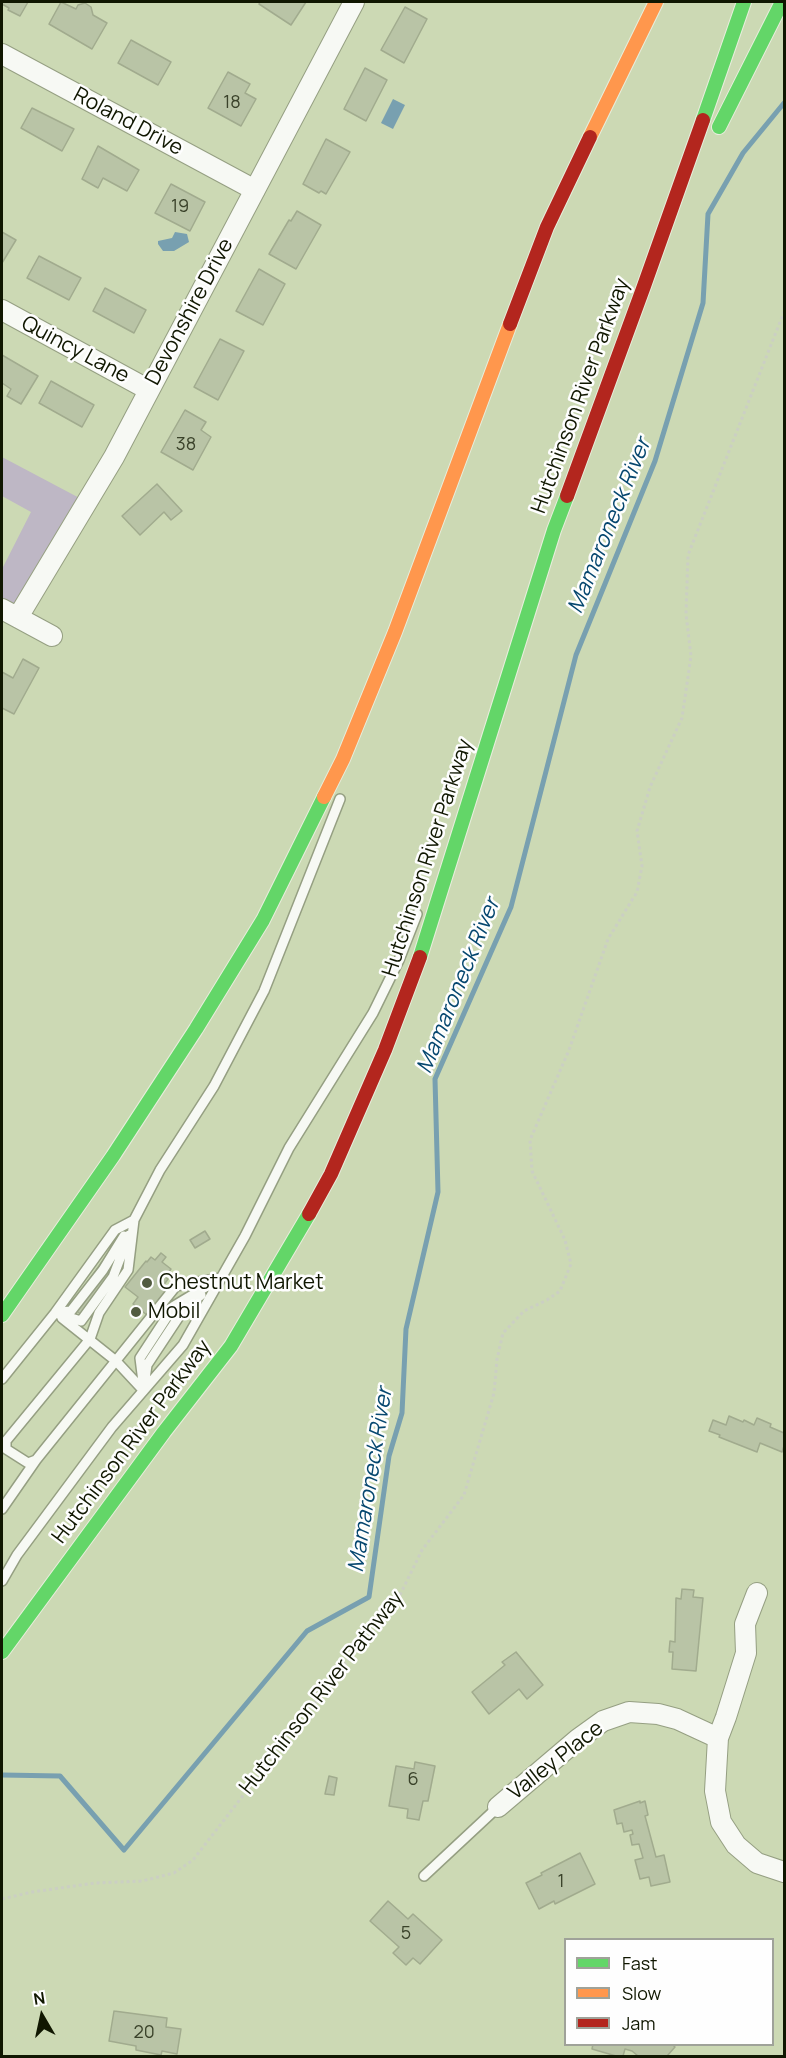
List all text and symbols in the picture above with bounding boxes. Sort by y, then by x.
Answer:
street label: Roland Drive [69,83,187,161]
house number: 18 [223,92,241,114]
house number: 19 [171,196,189,218]
street label: Devonshire Drive [141,234,239,390]
street label: Hutchinson River Parkway [527,275,635,517]
street label: Quincy Lane [17,311,133,389]
house number: 38 [176,434,196,456]
water label: Mamaroneck River [563,435,657,617]
street label: Hutchinson River Parkway [378,736,478,980]
water label: Mamaroneck River [412,895,506,1077]
place label: Chestnut Market [159,1270,324,1296]
marker: Chestnut Market [140,1276,154,1290]
place label: Mobil [148,1299,200,1325]
marker: Mobil [129,1305,143,1319]
street label: Hutchinson River Parkway [47,1335,217,1549]
water label: Mamaroneck River [343,1386,399,1574]
street label: Hutchinson River Pathway [235,1586,409,1800]
street label: Valley Place [504,1716,608,1806]
house number: 6 [407,1769,419,1791]
house number: 1 [557,1871,565,1893]
house number: 5 [401,1923,411,1945]
legend [564,1938,774,2046]
text: Fast [622,1951,657,1975]
text: Slow [622,1981,661,2005]
north arrow [12,1986,72,2046]
text: N [32,1986,47,2010]
text: Jam [622,2011,656,2035]
house number: 20 [133,2022,155,2044]

